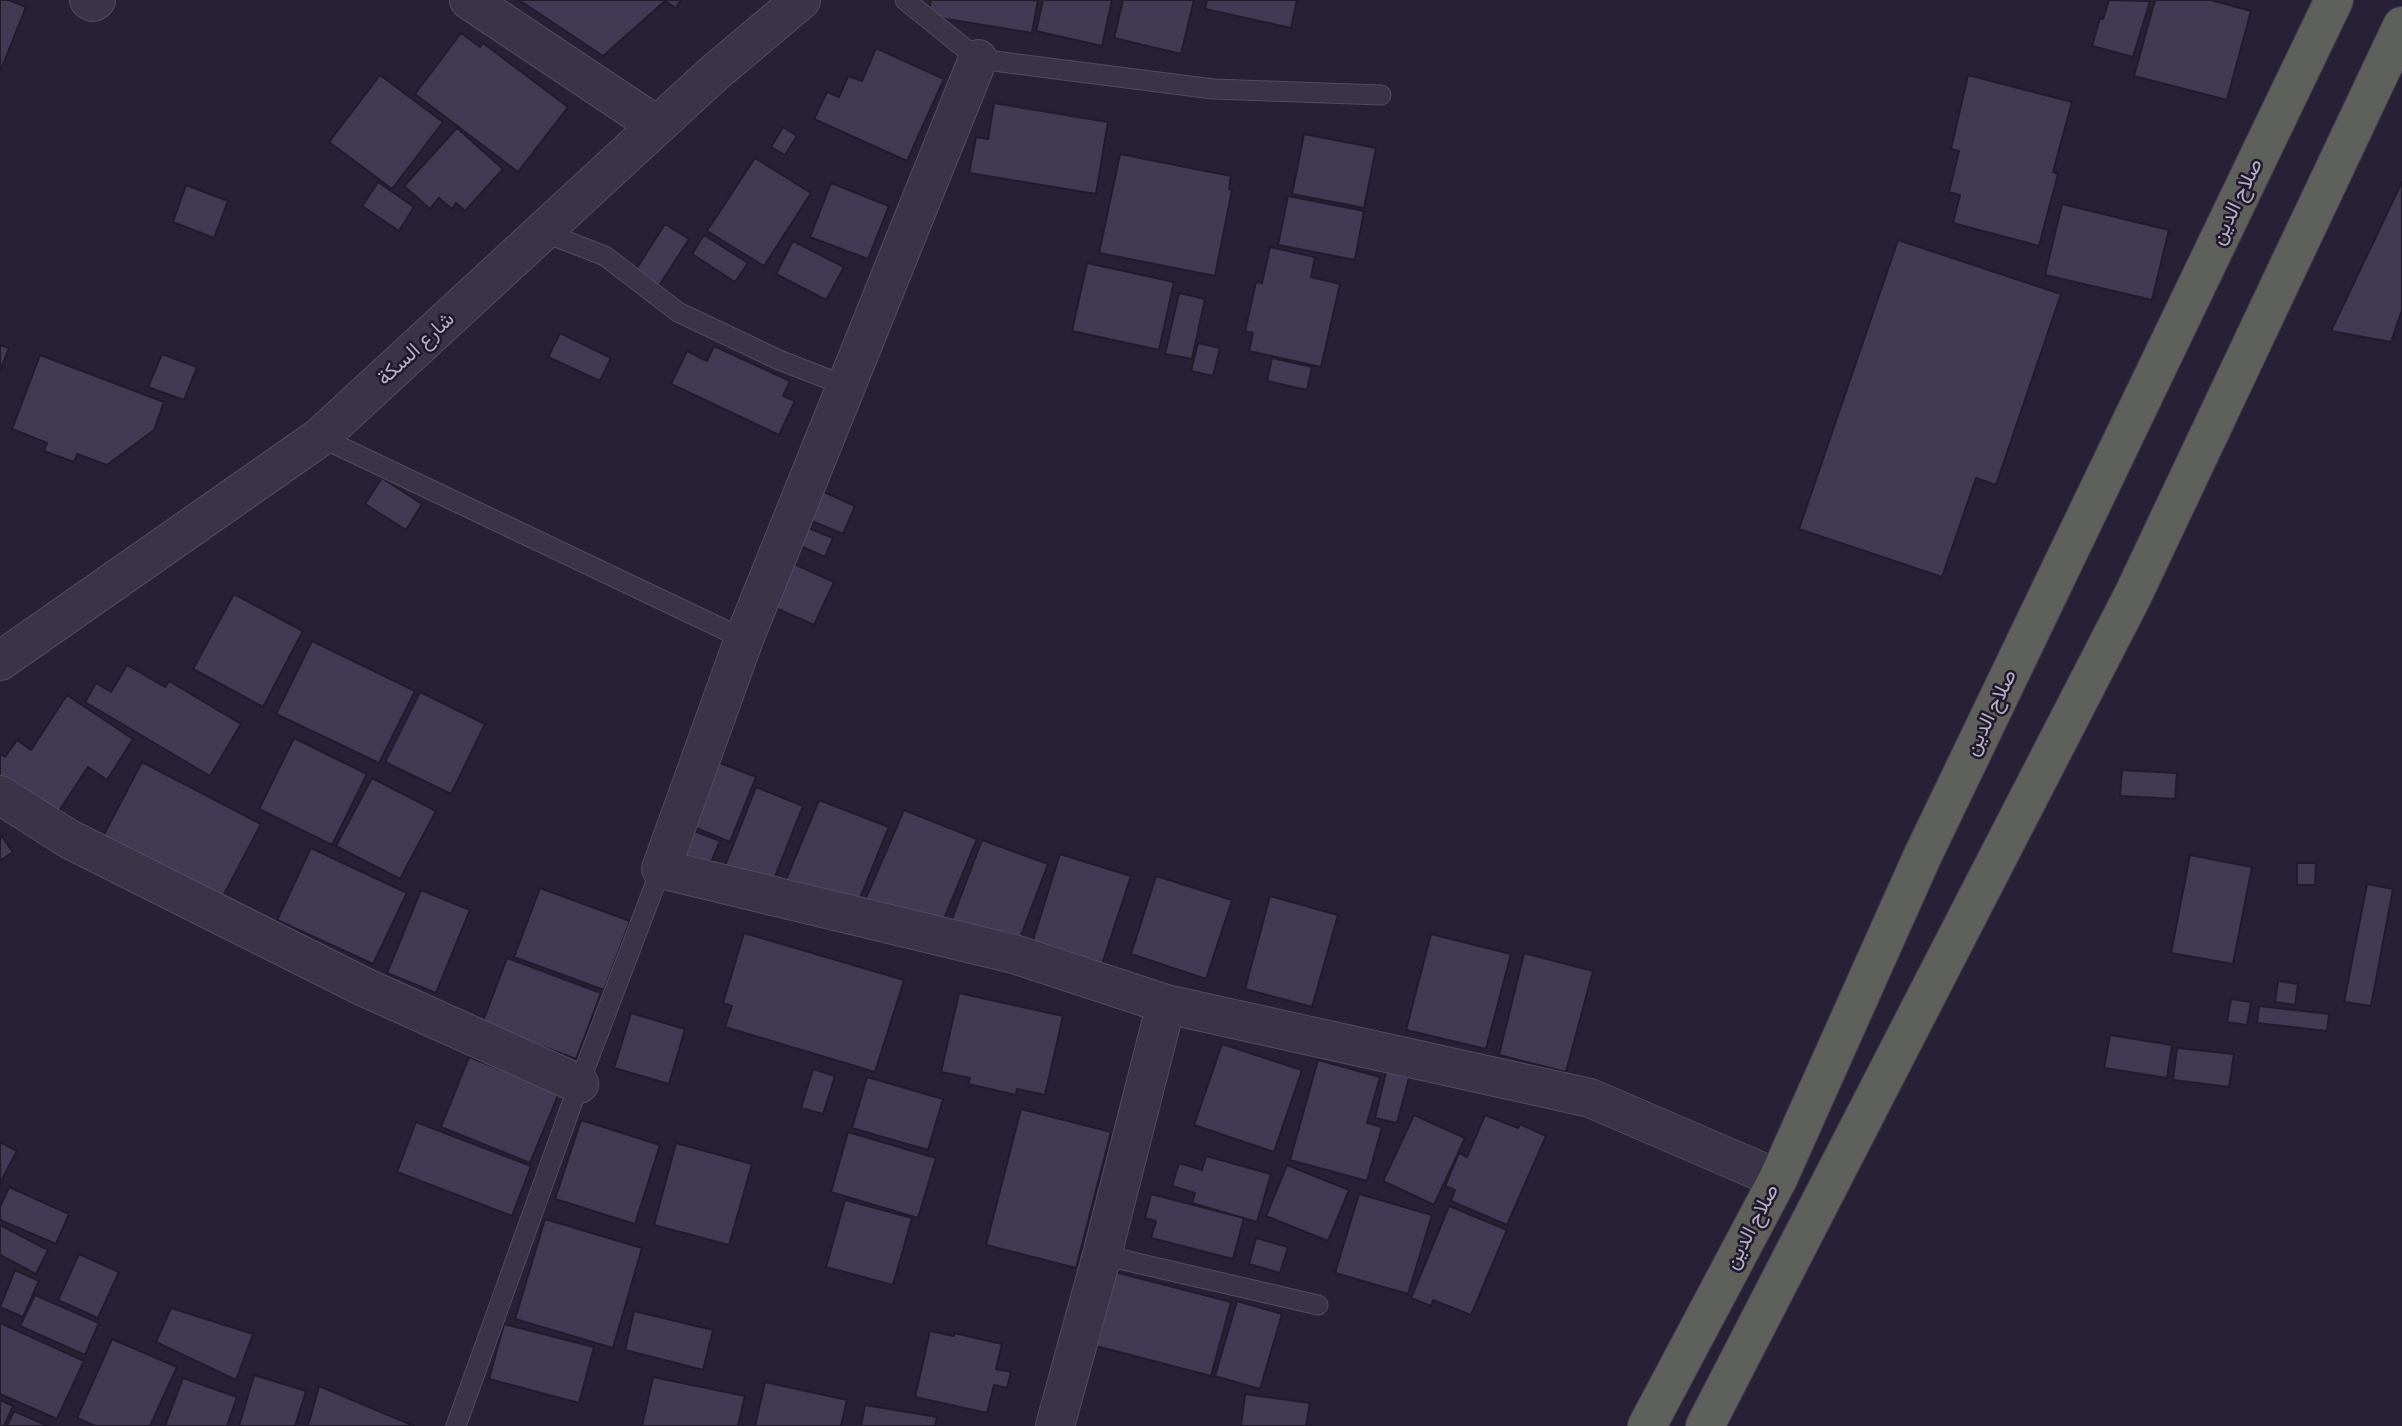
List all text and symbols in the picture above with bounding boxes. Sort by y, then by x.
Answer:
street label: صلاح الدين [2205,155,2269,249]
street label: شارع السكة [372,307,460,391]
street label: صلاح الدين [1959,666,2023,760]
street label: صلاح الدين [1719,1180,1785,1274]

